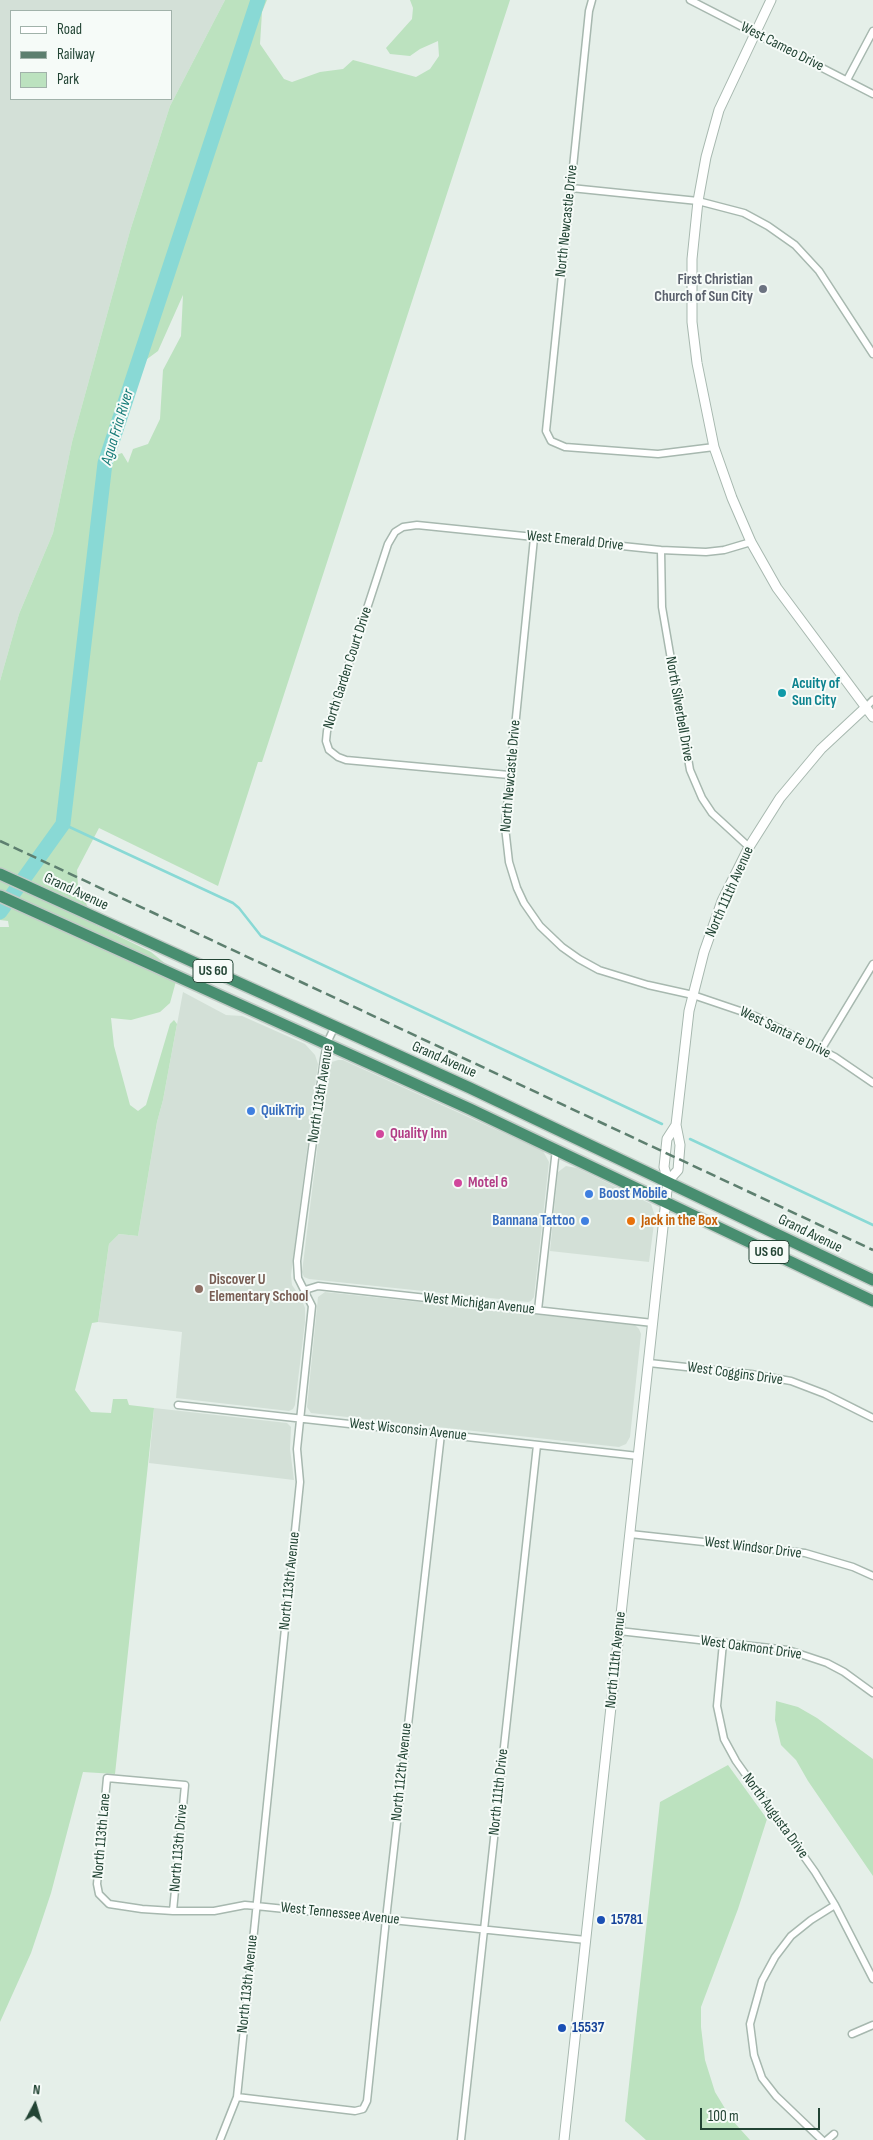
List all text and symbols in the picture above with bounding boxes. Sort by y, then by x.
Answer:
legend [10,10,172,100]
street label: West Cameo Drive [737,18,827,76]
text: Road [57,20,82,39]
text: Railway [57,45,95,64]
text: Park [57,70,79,89]
street label: North Newcastle Drive [552,164,582,278]
place label: First Christian Church of Sun City [654,271,753,306]
marker: First Christian Church of Sun City [757,283,769,295]
water label: Agua Fria River [97,387,139,467]
street label: West Emerald Drive [526,527,624,555]
street label: North Garden Court Drive [320,605,376,731]
street label: North Silverbell Drive [661,655,697,763]
place label: Acuity of Sun City [792,675,840,710]
marker: Acuity of Sun City [776,687,788,699]
street label: North Newcastle Drive [497,719,525,833]
street label: North 111th Avenue [702,844,758,940]
street label: Grand Avenue [41,869,111,915]
road number: US 60 [193,959,233,982]
street label: West Santa Fe Drive [736,1003,834,1063]
street label: Grand Avenue [409,1038,479,1082]
street label: North 113th Avenue [304,1044,338,1144]
place label: QuikTrip [261,1102,305,1120]
marker: QuikTrip [245,1105,257,1117]
place label: Quality Inn [390,1125,447,1143]
marker: Quality Inn [374,1128,386,1140]
place label: Motel 6 [468,1174,508,1192]
marker: Motel 6 [452,1177,464,1189]
place label: Boost Mobile [599,1185,667,1203]
marker: Boost Mobile [583,1188,595,1200]
street label: Grand Avenue [775,1211,845,1257]
place label: Bannana Tattoo [492,1212,575,1230]
place label: Jack in the Box [641,1212,718,1230]
marker: Bannana Tattoo [579,1215,591,1227]
marker: Jack in the Box [625,1215,637,1227]
road number: US 60 [749,1240,789,1264]
place label: Discover U Elementary School [209,1271,308,1306]
marker: Discover U Elementary School [193,1283,205,1295]
street label: West Michigan Avenue [422,1289,536,1319]
street label: West Coggins Drive [686,1358,784,1390]
street label: West Wisconsin Avenue [348,1415,468,1445]
street label: North 113th Avenue [276,1531,304,1631]
street label: West Windsor Drive [703,1533,803,1563]
street label: North 111th Avenue [602,1611,630,1709]
street label: West Oakmont Drive [699,1632,803,1664]
street label: North 112th Avenue [388,1722,416,1822]
street label: North 111th Drive [486,1748,512,1836]
street label: North Augusta Drive [738,1770,812,1862]
street label: North 113th Lane [89,1793,115,1879]
street label: North 113th Drive [166,1803,192,1893]
street label: West Tennessee Avenue [280,1899,400,1929]
place label: 15781 [611,1911,643,1929]
marker: 15781 [595,1914,607,1926]
street label: North 113th Avenue [234,1934,262,2034]
place label: 15537 [572,2019,604,2037]
marker: 15537 [556,2022,568,2034]
north arrow [10,2080,60,2130]
text: N [32,2081,41,2098]
scale bar [703,2098,823,2130]
text: 100 m [708,2107,739,2126]

